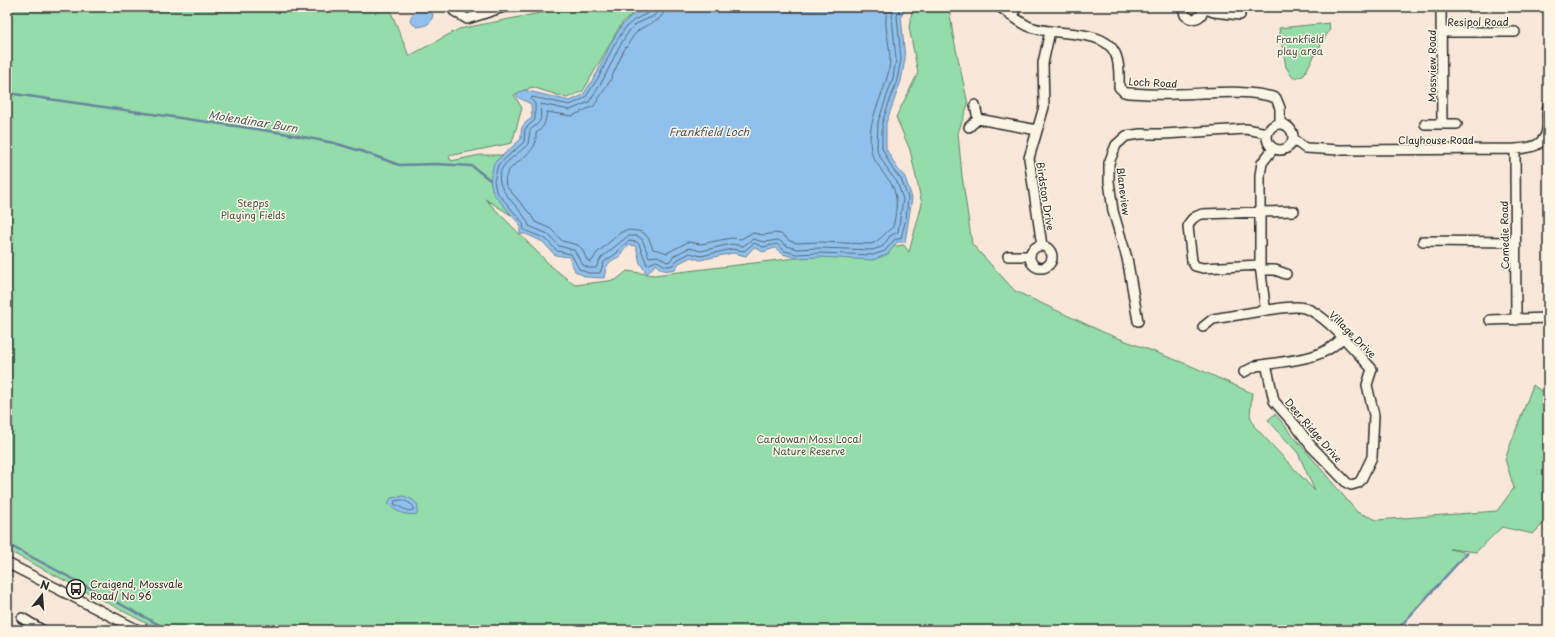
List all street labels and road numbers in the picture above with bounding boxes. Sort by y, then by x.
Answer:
street label: Resipol Road [1447,14,1509,29]
street label: Mossview Road [1424,30,1439,102]
street label: Loch Road [1128,73,1178,91]
street label: Clayhouse Road [1398,132,1474,147]
street label: Birdston Drive [1033,161,1059,231]
street label: Blaneview [1114,166,1134,216]
street label: Comedie Road [1496,200,1512,269]
street label: Village Drive [1326,307,1380,361]
street label: Deer Ridge Drive [1282,395,1346,465]

